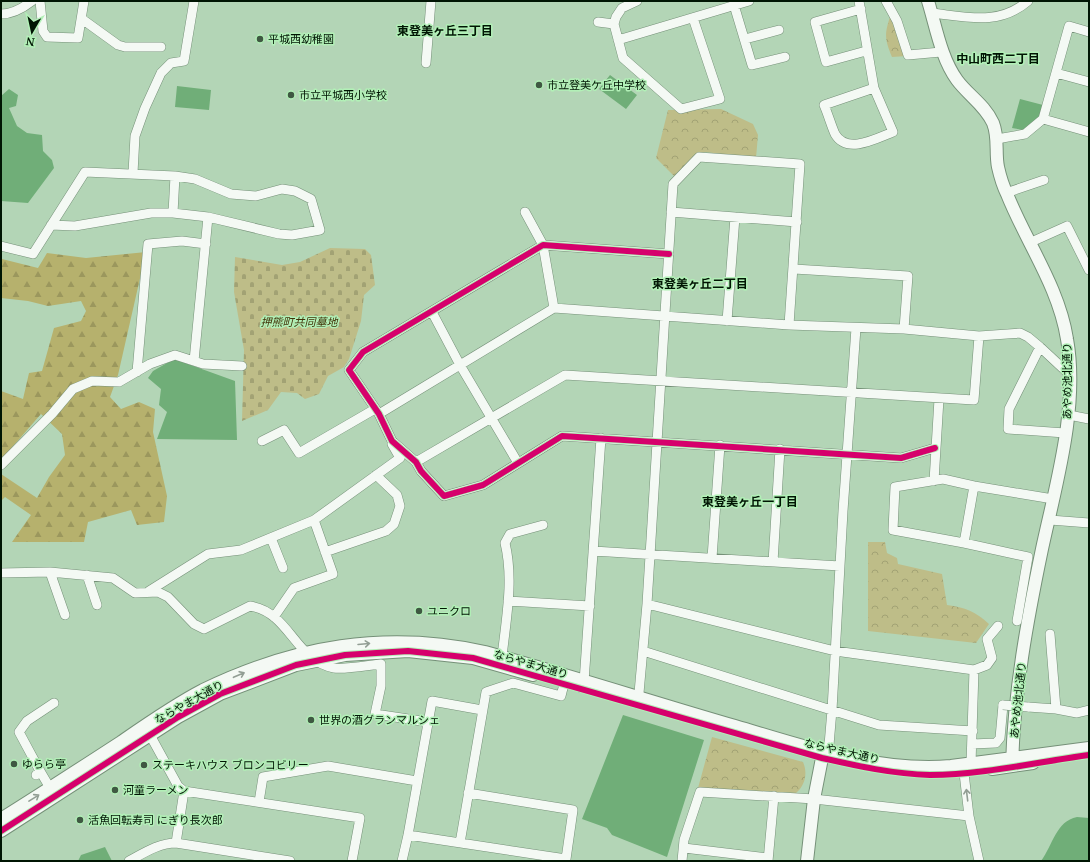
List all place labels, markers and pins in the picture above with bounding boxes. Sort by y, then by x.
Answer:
place label: 平城西幼稚園 [268,31,334,46]
marker: 平城西幼稚園 [255,34,265,44]
place label: 市立登美ケ丘中学校 [547,77,646,92]
marker: 市立登美ケ丘中学校 [534,80,544,90]
place label: 市立平城西小学校 [299,87,387,102]
marker: 市立平城西小学校 [286,90,296,100]
place label: ユニクロ [427,603,471,618]
marker: ユニクロ [414,606,424,616]
place label: 世界の酒グランマルシェ [319,712,440,727]
marker: 世界の酒グランマルシェ [306,715,316,725]
place label: ゆらら亭 [22,756,66,771]
place label: ステーキハウス ブロンコビリー [152,757,309,772]
marker: ゆらら亭 [9,759,19,769]
marker: ステーキハウス ブロンコビリー [139,760,149,770]
place label: 河童ラーメン [123,782,189,797]
marker: 河童ラーメン [110,785,120,795]
place label: 活魚回転寿司 にぎり長次郎 [88,812,223,827]
marker: 活魚回転寿司 にぎり長次郎 [75,815,85,825]

